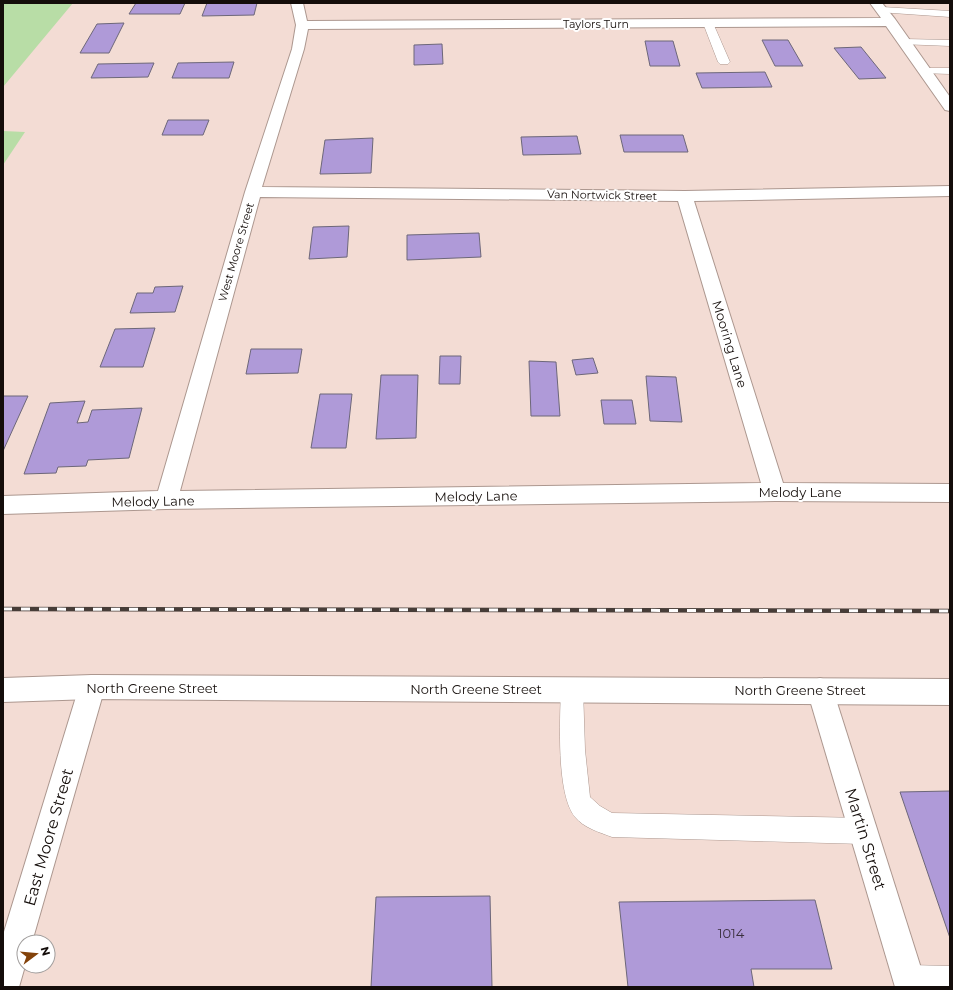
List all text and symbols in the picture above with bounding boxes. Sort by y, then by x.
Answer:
street label: Taylors Turn [563,17,629,31]
street label: Van Nortwick Street [547,187,658,203]
street label: West Moore Street [215,200,257,303]
street label: Mooring Lane [709,298,751,390]
street label: Melody Lane [758,484,842,500]
street label: Melody Lane [434,487,518,505]
street label: Melody Lane [111,492,195,510]
street label: North Greene Street [86,680,218,696]
street label: North Greene Street [410,681,542,697]
street label: North Greene Street [734,682,866,698]
street label: East Moore Street [20,766,77,908]
street label: Martin Street [841,786,890,893]
house number: 1014 [718,925,745,941]
north arrow [16,934,56,974]
text: N [38,945,54,957]

